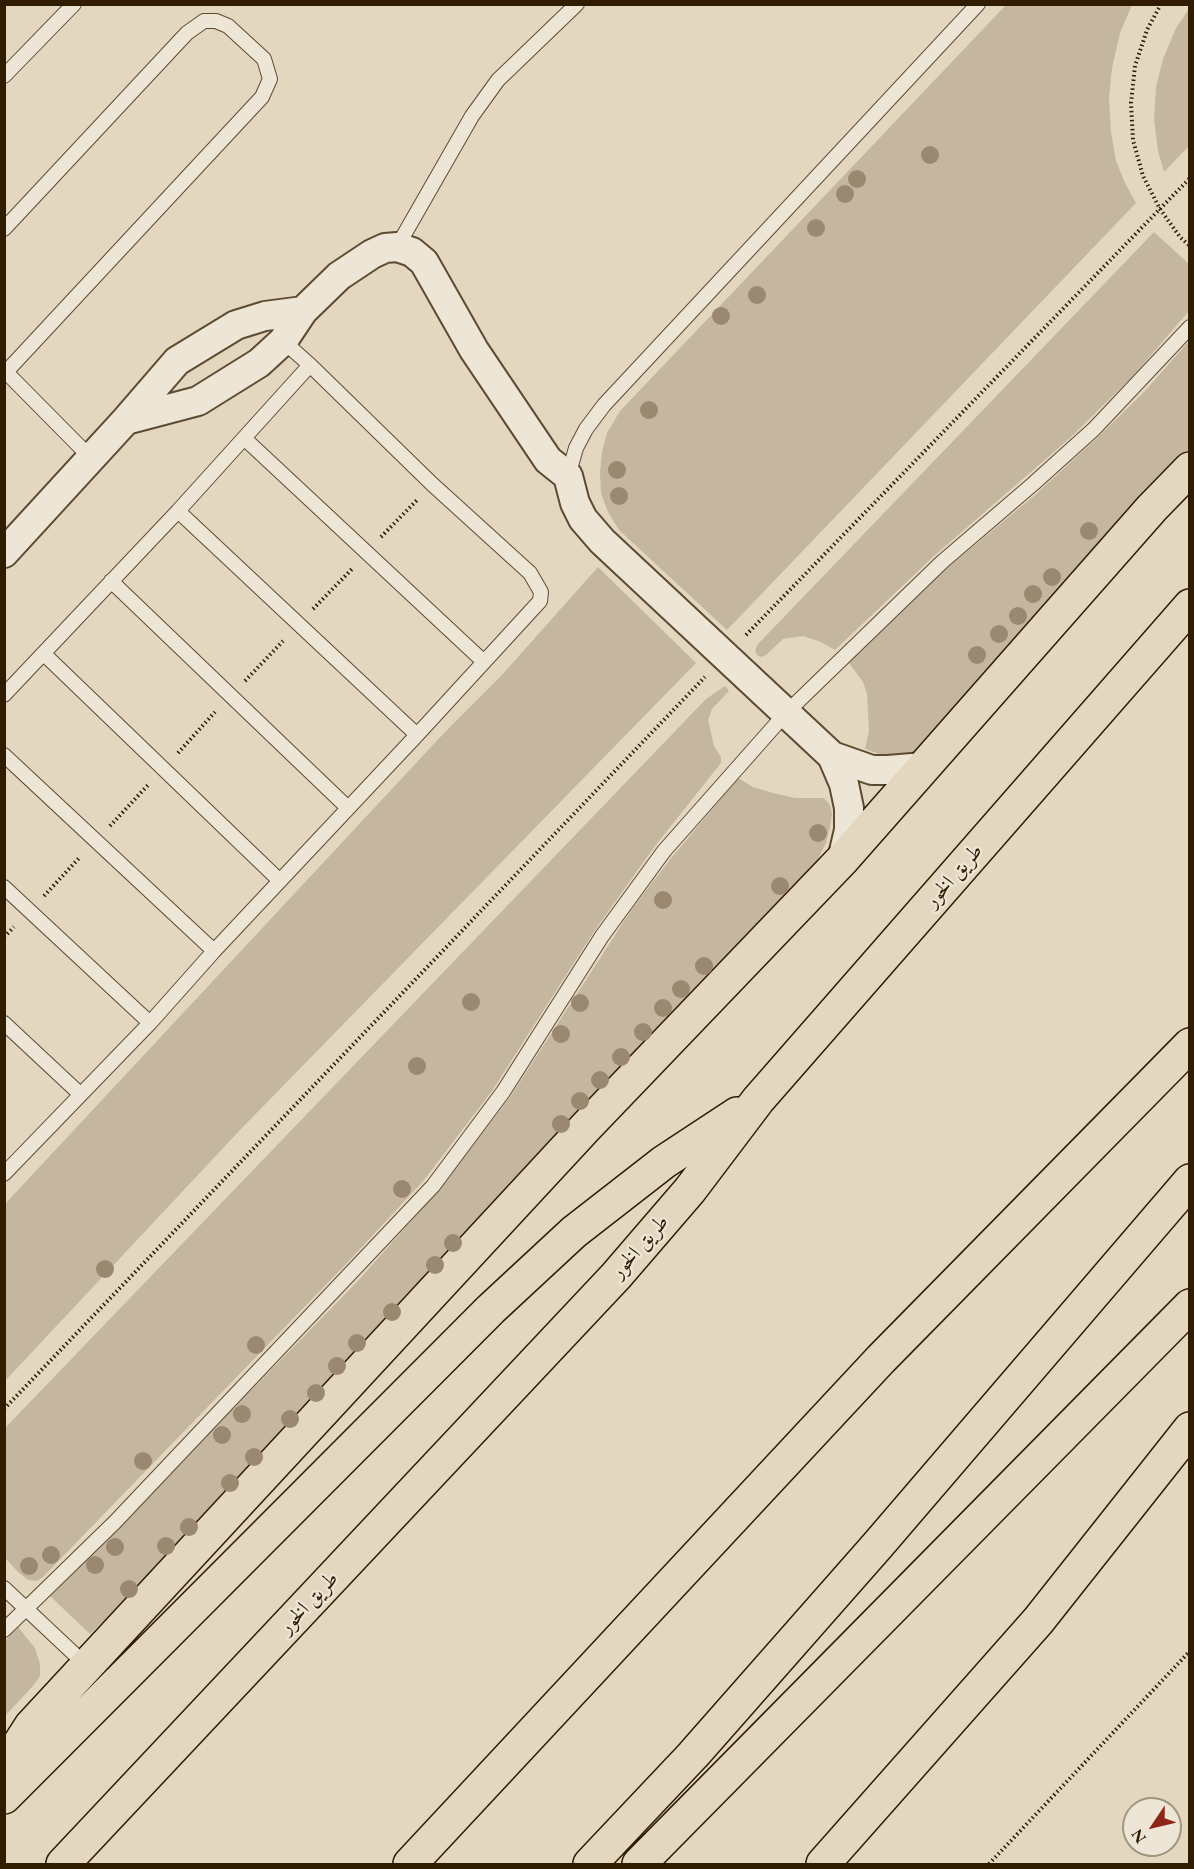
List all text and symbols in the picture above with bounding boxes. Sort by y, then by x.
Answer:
street label: طريق الخور [920,839,988,913]
street label: طريق الخور [606,1210,674,1284]
street label: طريق الخور [274,1567,344,1639]
north arrow [1122,1797,1182,1857]
text: N [1126,1825,1151,1848]

